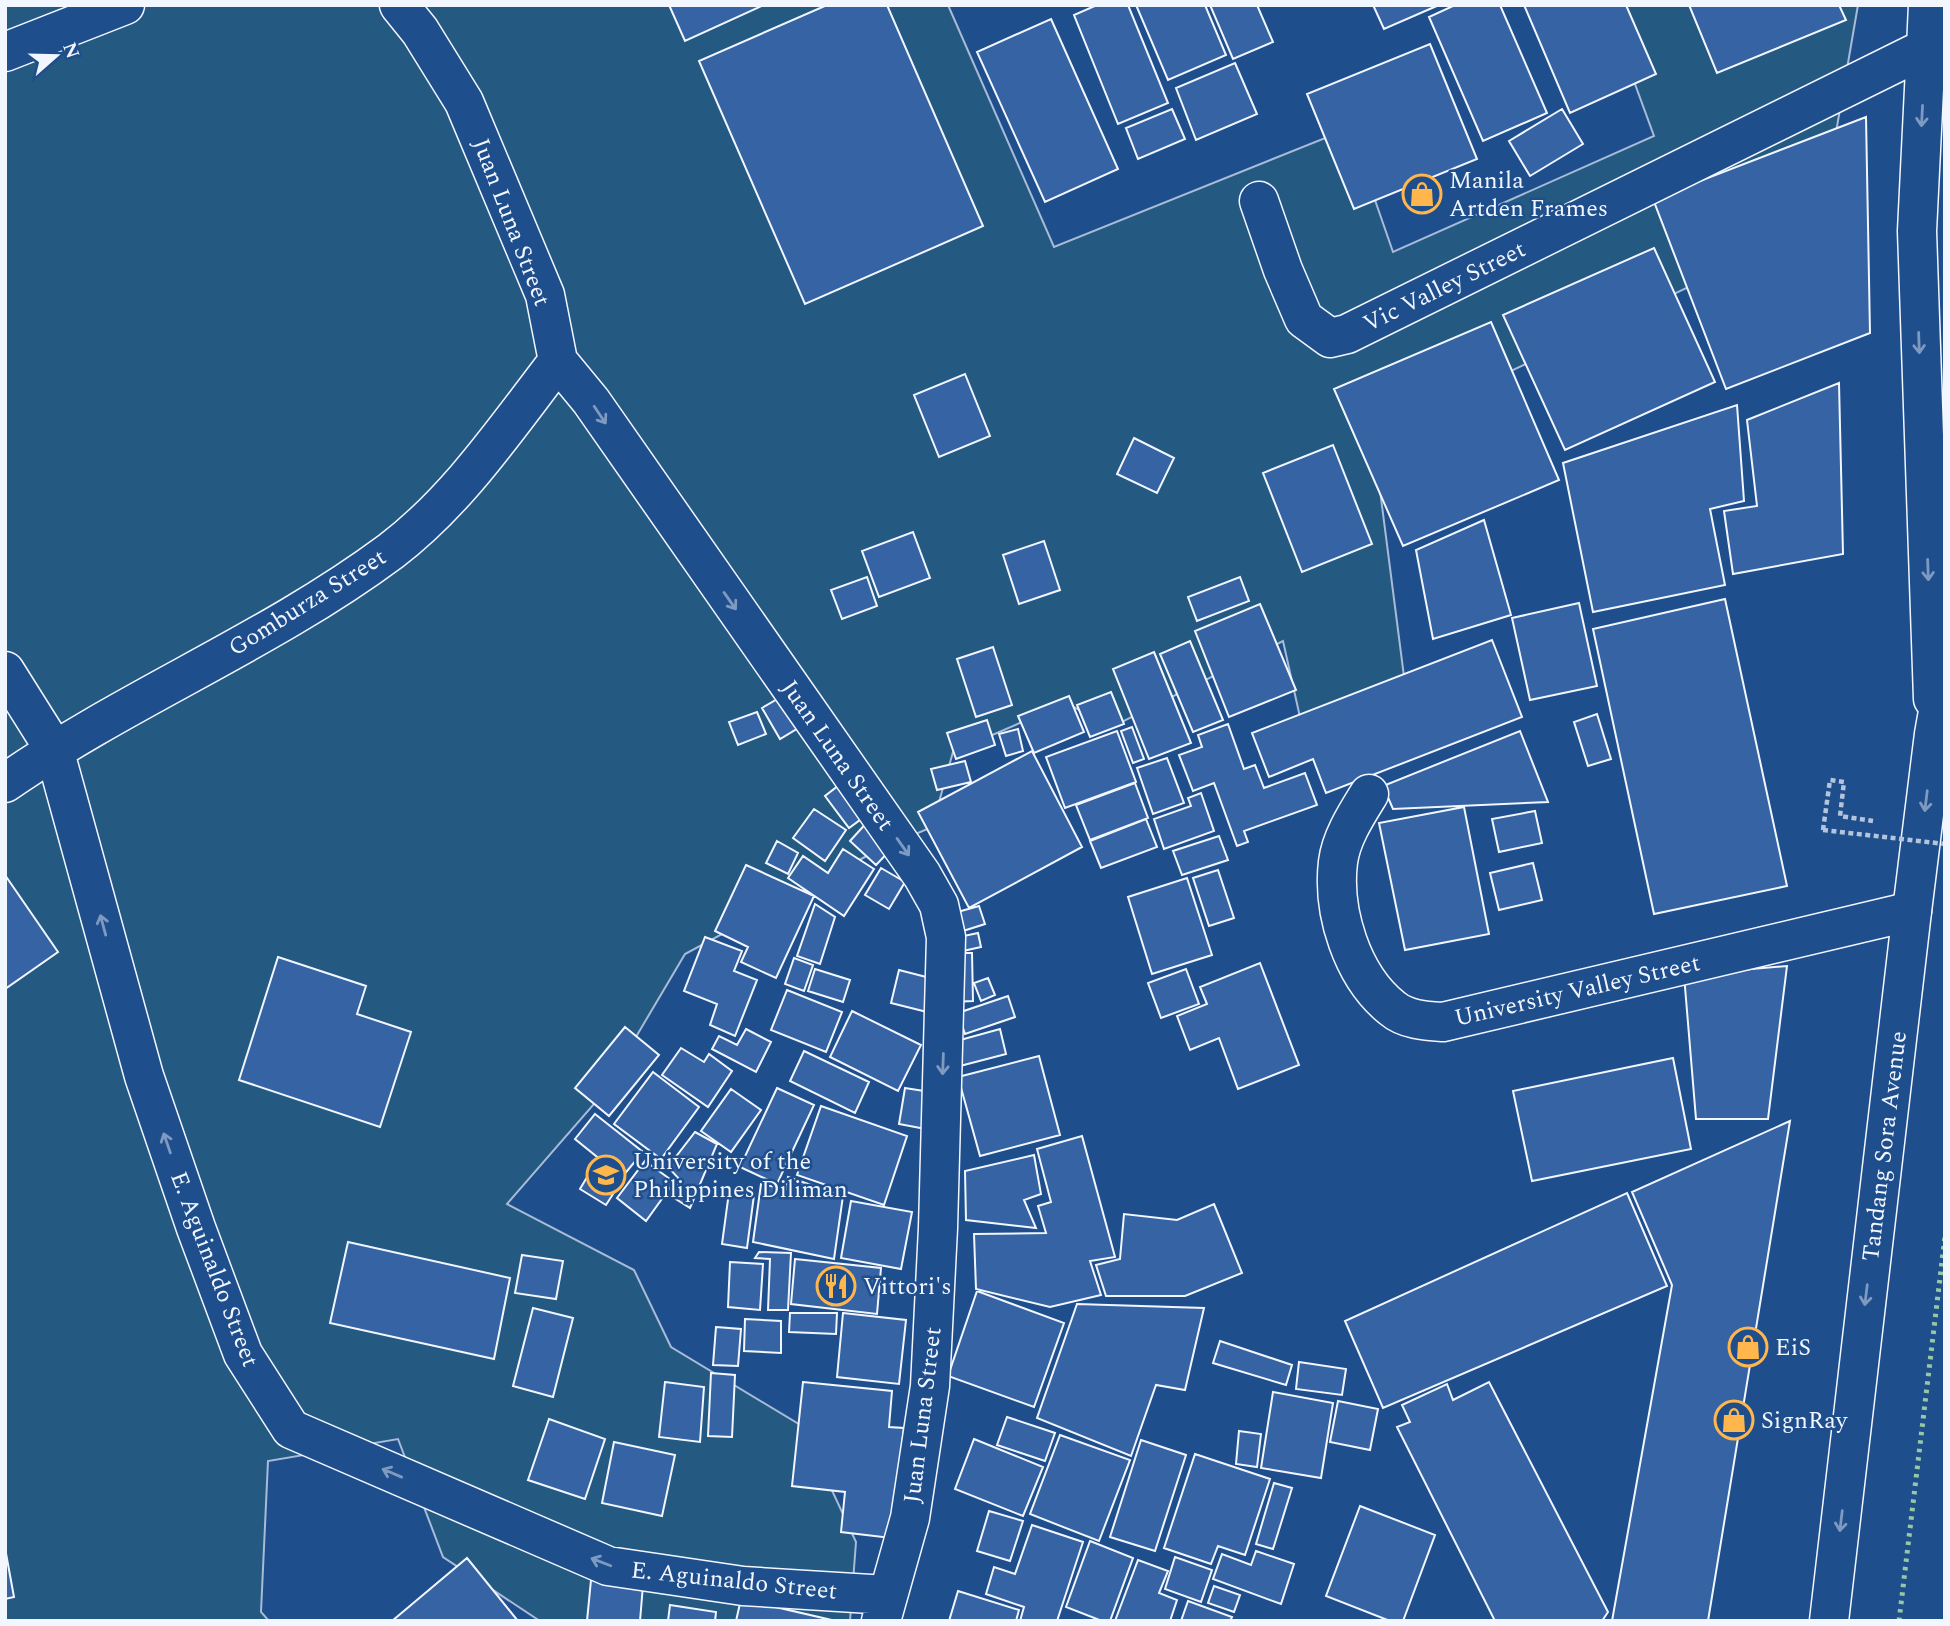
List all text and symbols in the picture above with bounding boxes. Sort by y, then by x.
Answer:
north arrow [21,21,91,91]
text: N [54,38,87,63]
one-way arrow [1916,104,1929,127]
street label: Juan Luna Street [462,133,560,312]
place label: Manila Artden Frames [1449,163,1608,227]
shop icon: Manila Artden Frames [1401,173,1443,215]
street label: Vic Valley Street [1357,232,1532,342]
one-way arrow [1913,331,1926,354]
one-way arrow [593,405,607,424]
street label: Gomburza Street [221,540,394,666]
one-way arrow [1922,559,1935,582]
one-way arrow [723,591,737,610]
street label: Juan Luna Street [772,673,903,839]
one-way arrow [1919,789,1932,812]
one-way arrow [896,837,910,857]
one-way arrow [96,914,109,937]
street label: University Valley Street [1451,945,1704,1037]
street label: Tandang Sora Avenue [1853,1029,1917,1263]
one-way arrow [936,1052,949,1075]
one-way arrow [160,1132,173,1154]
place label: University of the Philippines Diliman [633,1144,848,1208]
school or university icon: University of the Philippines Diliman [585,1154,627,1196]
street label: E. Aguinaldo Street [160,1166,268,1372]
restaurant icon: Vittori's [815,1265,857,1307]
place label: Vittori's [863,1269,952,1305]
one-way arrow [1860,1283,1873,1306]
street label: Juan Luna Street [894,1325,952,1505]
shop icon: EiS [1727,1326,1769,1368]
place label: EiS [1775,1330,1811,1366]
shop icon: SignRay [1713,1399,1755,1441]
place label: SignRay [1761,1403,1849,1439]
one-way arrow [382,1466,403,1479]
one-way arrow [1834,1509,1847,1532]
street label: E. Aguinaldo Street [629,1552,839,1610]
one-way arrow [591,1555,612,1568]

